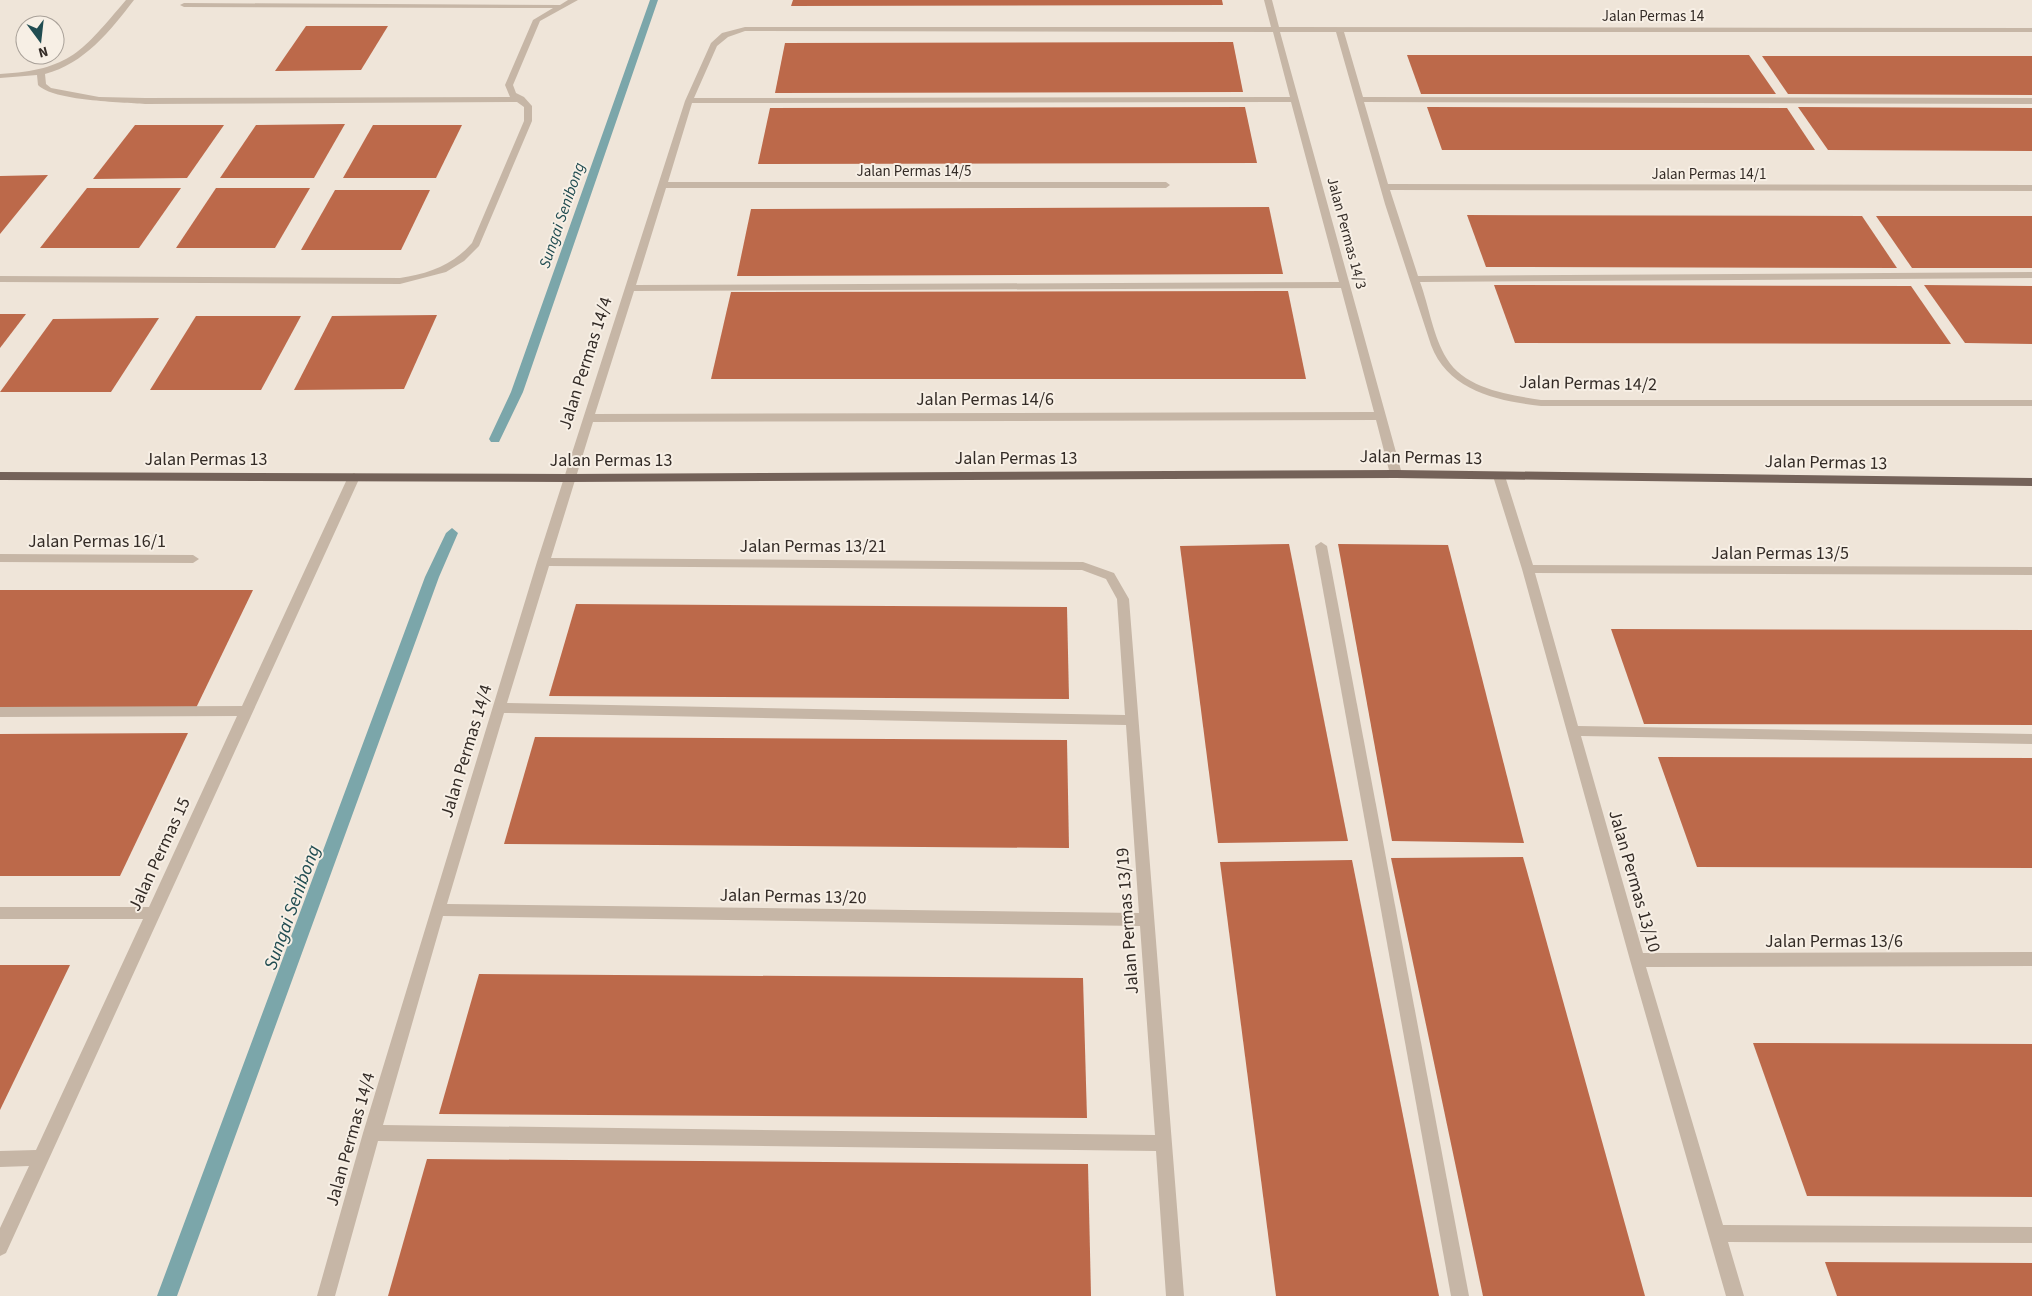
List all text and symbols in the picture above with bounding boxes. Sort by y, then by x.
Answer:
street label: Jalan Permas 14 [1602,6,1705,27]
north arrow [15,15,65,65]
text: N [36,41,50,62]
water label: Sungai Senibong [534,159,590,271]
street label: Jalan Permas 14/5 [856,161,972,182]
street label: Jalan Permas 14/1 [1651,164,1767,185]
street label: Jalan Permas 14/3 [1321,175,1372,291]
street label: Jalan Permas 14/4 [552,294,619,433]
street label: Jalan Permas 14/2 [1519,370,1657,397]
street label: Jalan Permas 14/6 [916,387,1054,412]
street label: Jalan Permas 13 [1359,444,1483,471]
street label: Jalan Permas 13 [955,446,1077,471]
street label: Jalan Permas 13 [145,447,267,472]
street label: Jalan Permas 13 [550,448,672,473]
street label: Jalan Permas 13 [1764,449,1888,476]
street label: Jalan Permas 16/1 [28,529,166,554]
street label: Jalan Permas 13/21 [740,534,886,559]
street label: Jalan Permas 13/5 [1711,541,1849,566]
street label: Jalan Permas 14/4 [434,681,499,821]
street label: Jalan Permas 15 [122,793,197,915]
street label: Jalan Permas 13/10 [1602,807,1667,955]
water label: Sungai Senibong [257,841,328,974]
street label: Jalan Permas 13/19 [1110,847,1145,995]
street label: Jalan Permas 13/20 [719,883,867,910]
street label: Jalan Permas 13/6 [1765,929,1903,954]
street label: Jalan Permas 14/4 [319,1069,382,1209]

